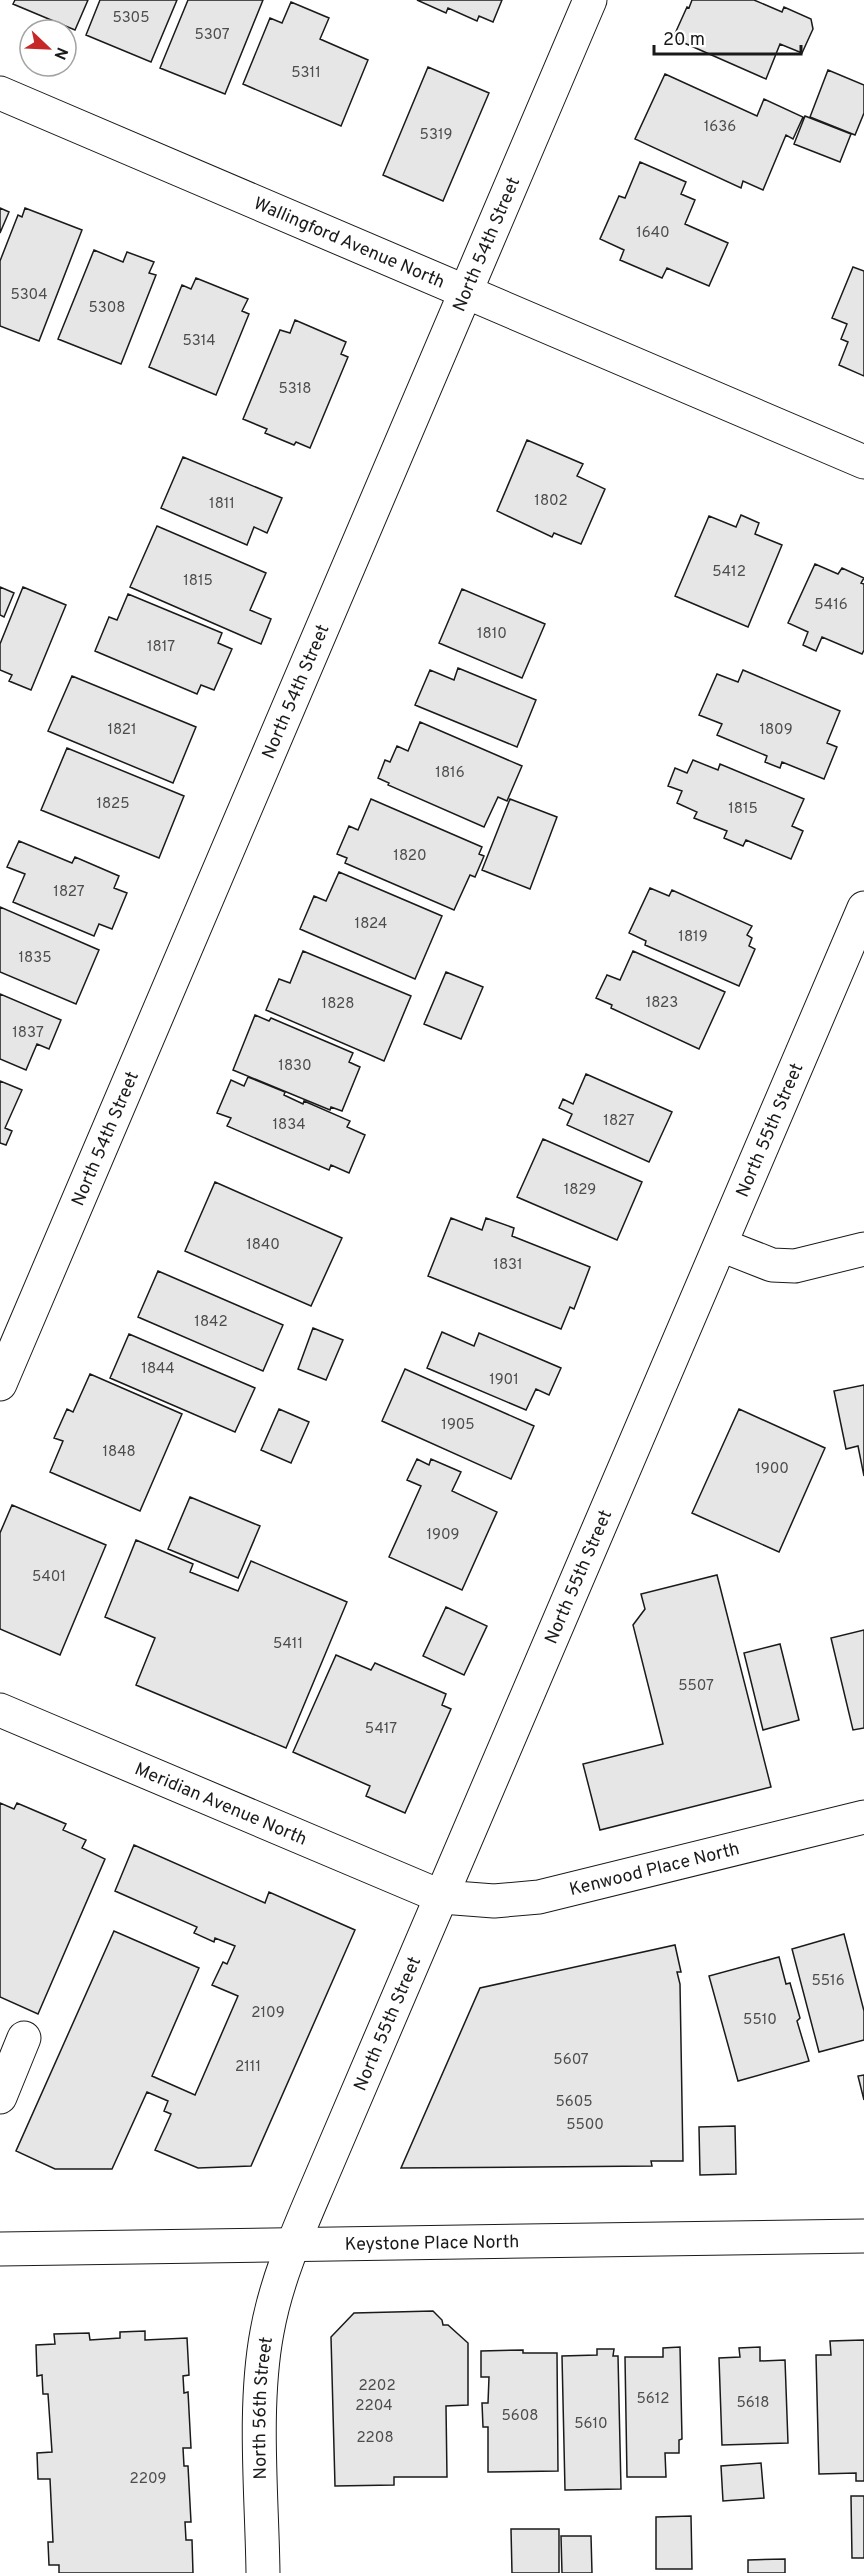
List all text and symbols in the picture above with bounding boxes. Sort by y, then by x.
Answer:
house number: 5305 [112,9,150,28]
north arrow [18,18,78,78]
scale bar [654,18,801,56]
house number: 5307 [194,26,230,45]
text: 20 m [663,29,705,52]
text: N [49,44,71,62]
house number: 5311 [291,64,321,83]
house number: 1636 [704,118,736,137]
house number: 5319 [420,126,452,145]
street label: North 54th Street [448,174,526,316]
street label: Wallingford Avenue North [250,193,448,295]
house number: 1640 [636,224,670,243]
house number: 5304 [10,286,48,305]
house number: 5308 [89,299,126,318]
house number: 5314 [183,332,215,351]
house number: 5318 [278,380,312,399]
house number: 1802 [534,492,568,511]
house number: 1811 [209,495,235,514]
house number: 5412 [712,563,746,582]
house number: 1815 [183,572,213,591]
house number: 5416 [814,596,848,615]
street label: North 54th Street [258,621,335,763]
house number: 1810 [477,625,507,644]
house number: 1817 [147,638,175,657]
house number: 1821 [107,721,137,740]
house number: 1809 [759,721,793,740]
house number: 1816 [435,764,465,783]
house number: 1825 [97,795,129,814]
house number: 1815 [728,800,758,819]
house number: 1820 [393,847,427,866]
house number: 1827 [53,883,85,902]
house number: 1824 [355,915,387,934]
house number: 1819 [678,928,708,947]
house number: 1835 [18,949,52,968]
house number: 1823 [646,994,678,1013]
house number: 1828 [322,995,354,1014]
house number: 1837 [12,1024,44,1043]
house number: 1830 [278,1057,312,1076]
street label: North 55th Street [732,1060,809,1201]
street label: North 54th Street [67,1068,145,1210]
house number: 1827 [603,1112,635,1131]
house number: 1834 [272,1116,306,1135]
house number: 1829 [564,1181,596,1200]
house number: 1840 [246,1236,280,1255]
house number: 1831 [493,1256,523,1275]
house number: 1842 [194,1313,228,1332]
house number: 1844 [141,1360,175,1379]
house number: 1901 [489,1371,519,1390]
house number: 1905 [441,1416,475,1435]
house number: 1848 [102,1443,136,1462]
house number: 1900 [755,1460,789,1479]
street label: North 55th Street [541,1507,618,1648]
house number: 1909 [426,1526,460,1545]
house number: 5401 [32,1568,66,1587]
house number: 5411 [273,1635,303,1654]
house number: 5507 [678,1677,714,1696]
house number: 5417 [365,1720,397,1739]
street label: Meridian Avenue North [131,1758,310,1852]
street label: Kenwood Place North [567,1838,742,1902]
street label: North 55th Street [349,1954,427,2095]
house number: 5516 [811,1972,845,1991]
house number: 2109 [251,2004,285,2023]
house number: 5510 [743,2011,777,2030]
house number: 5607 [553,2051,589,2070]
house number: 2111 [235,2058,261,2077]
house number: 5605 [555,2093,593,2112]
house number: 5500 [566,2116,604,2135]
street label: Keystone Place North [344,2231,519,2257]
street label: North 56th Street [249,2335,279,2480]
house number: 2202 [358,2377,396,2396]
house number: 5612 [636,2390,670,2409]
house number: 5618 [736,2394,770,2413]
house number: 2204 [355,2397,393,2416]
house number: 5608 [501,2407,539,2426]
house number: 5610 [574,2415,608,2434]
house number: 2208 [356,2429,394,2448]
house number: 2209 [130,2470,166,2489]

